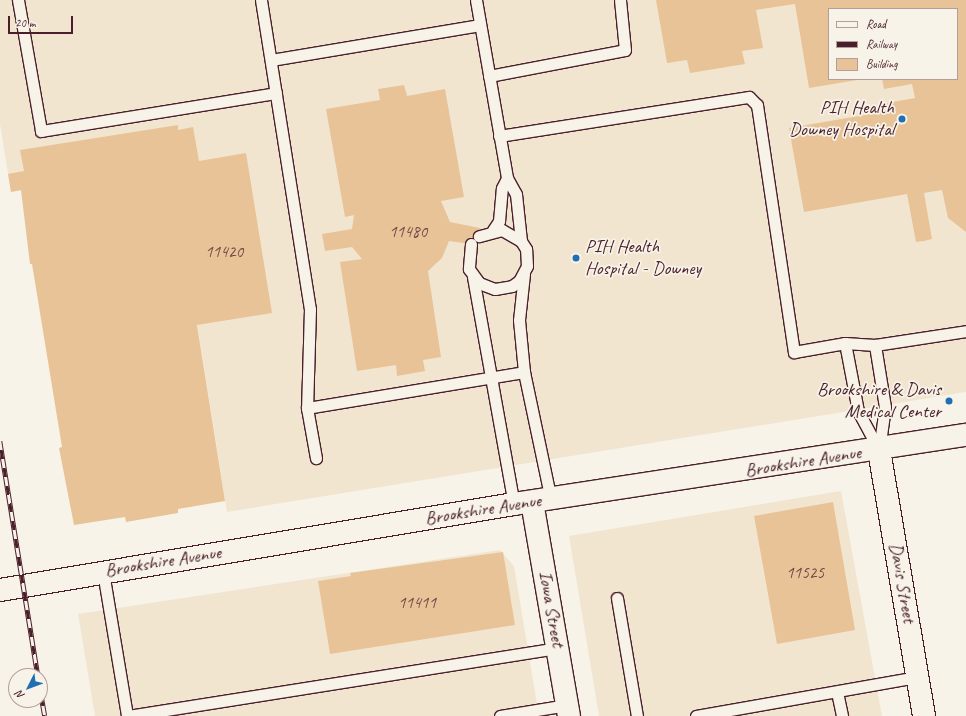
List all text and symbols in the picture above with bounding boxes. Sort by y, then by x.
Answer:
scale bar [10,8,75,34]
legend [828,8,958,80]
text: 20 m [15,15,35,31]
text: Road [866,16,886,32]
text: Railway [866,36,897,52]
text: Building [866,56,898,72]
place label: PIH Health Downey Hospital [789,97,894,141]
marker: PIH Health Downey Hospital [897,114,907,124]
house number: 11480 [389,222,427,242]
place label: PIH Health Hospital - Downey [585,236,701,280]
house number: 11420 [205,242,243,262]
marker: PIH Health Hospital - Downey [570,252,582,264]
place label: Brookshire & Davis Medical Center [817,379,941,423]
marker: Brookshire & Davis Medical Center [944,396,954,406]
street label: Brookshire Avenue [743,442,863,482]
street label: Brookshire Avenue [423,490,543,530]
street label: Davis Street [884,541,920,625]
street label: Brookshire Avenue [103,542,223,582]
house number: 11525 [786,563,824,583]
street label: Iowa Street [533,569,569,649]
house number: 11411 [398,593,436,613]
north arrow [8,668,48,708]
text: N [12,688,27,703]

